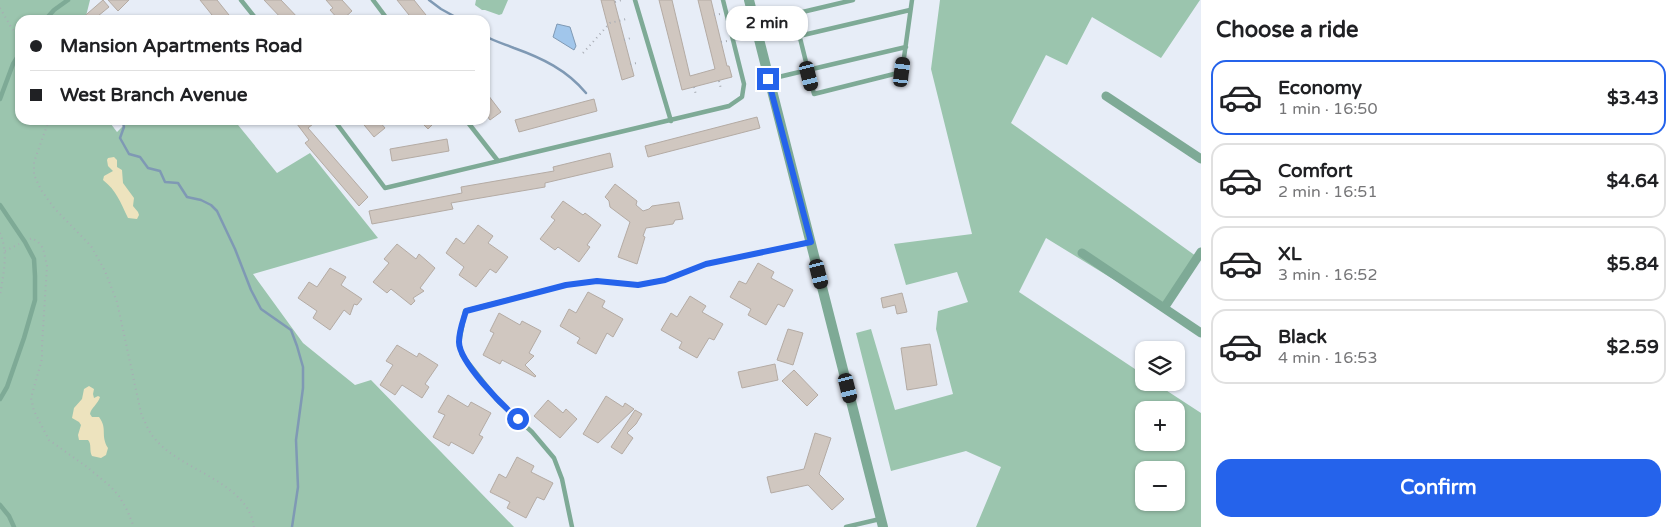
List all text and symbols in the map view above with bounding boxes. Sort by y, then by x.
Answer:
callout: 2 min [727,7,809,42]
text: 2 min [746,13,788,33]
text: Choose a ride [1216,17,1359,43]
text: Mansion Apartments Road [60,35,302,57]
car [892,56,911,88]
car [798,60,819,92]
route end [757,68,779,90]
icon: car [1218,75,1263,120]
text: Economy [1278,77,1362,99]
text: West Branch Avenue [60,84,248,106]
text: $3.43 [1607,87,1659,109]
text: 1 min · 16:50 [1278,99,1377,119]
icon: car [1218,158,1263,203]
text: Comfort [1278,160,1352,182]
text: $4.64 [1607,170,1659,192]
text: 2 min · 16:51 [1278,182,1377,202]
icon: car [1218,241,1263,286]
text: XL [1278,243,1302,265]
text: $5.84 [1607,253,1659,275]
car [808,258,829,290]
text: 3 min · 16:52 [1278,265,1377,285]
icon: car [1218,324,1263,369]
text: Black [1278,326,1327,348]
text: $2.59 [1607,336,1659,358]
map controls [1135,341,1185,511]
button: layers [1135,341,1185,391]
text: 4 min · 16:53 [1278,348,1377,368]
car [837,372,858,404]
button: + [1135,401,1185,451]
route start [507,408,529,430]
button: Confirm [1216,459,1661,517]
button: − [1135,461,1185,511]

